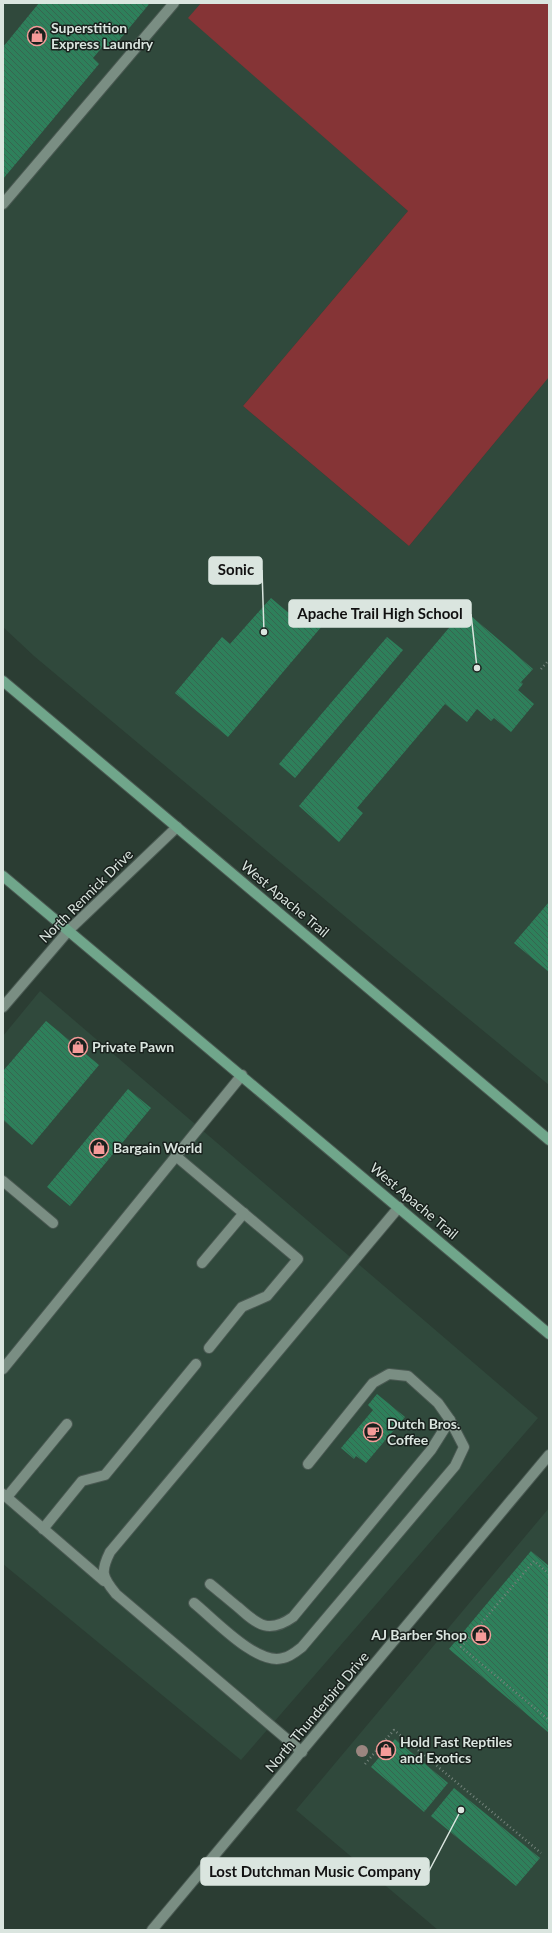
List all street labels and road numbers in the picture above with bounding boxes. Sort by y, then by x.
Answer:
street label: North Rennick Drive [35,845,136,946]
street label: West Apache Trail [238,857,333,940]
street label: West Apache Trail [367,1159,462,1242]
street label: North Thunderbird Drive [261,1648,372,1775]

